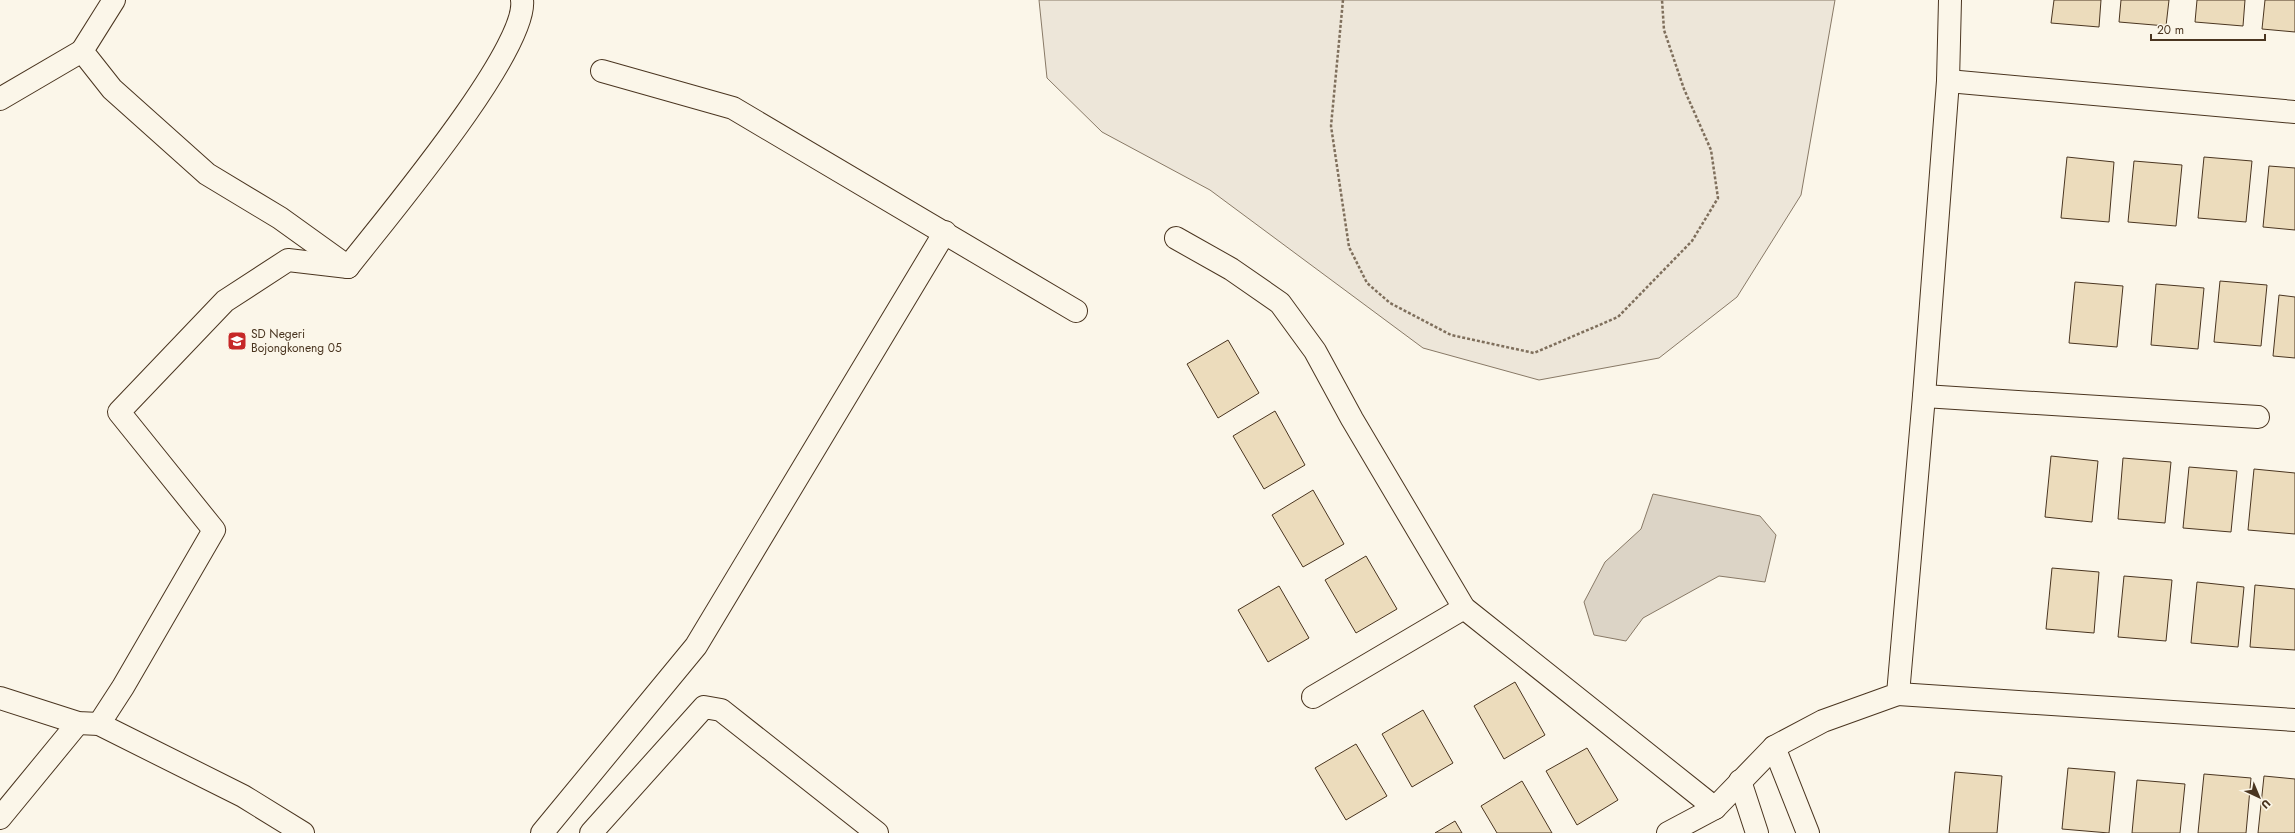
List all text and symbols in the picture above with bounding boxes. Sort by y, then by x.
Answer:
scale bar [2151,16,2265,42]
text: 20 m [2157,21,2184,39]
place label: SD Negeri Bojongkoneng 05 [251,325,342,357]
school or university icon: SD Negeri Bojongkoneng 05 [226,330,248,352]
north arrow [2239,777,2279,817]
text: U [2258,796,2274,813]

